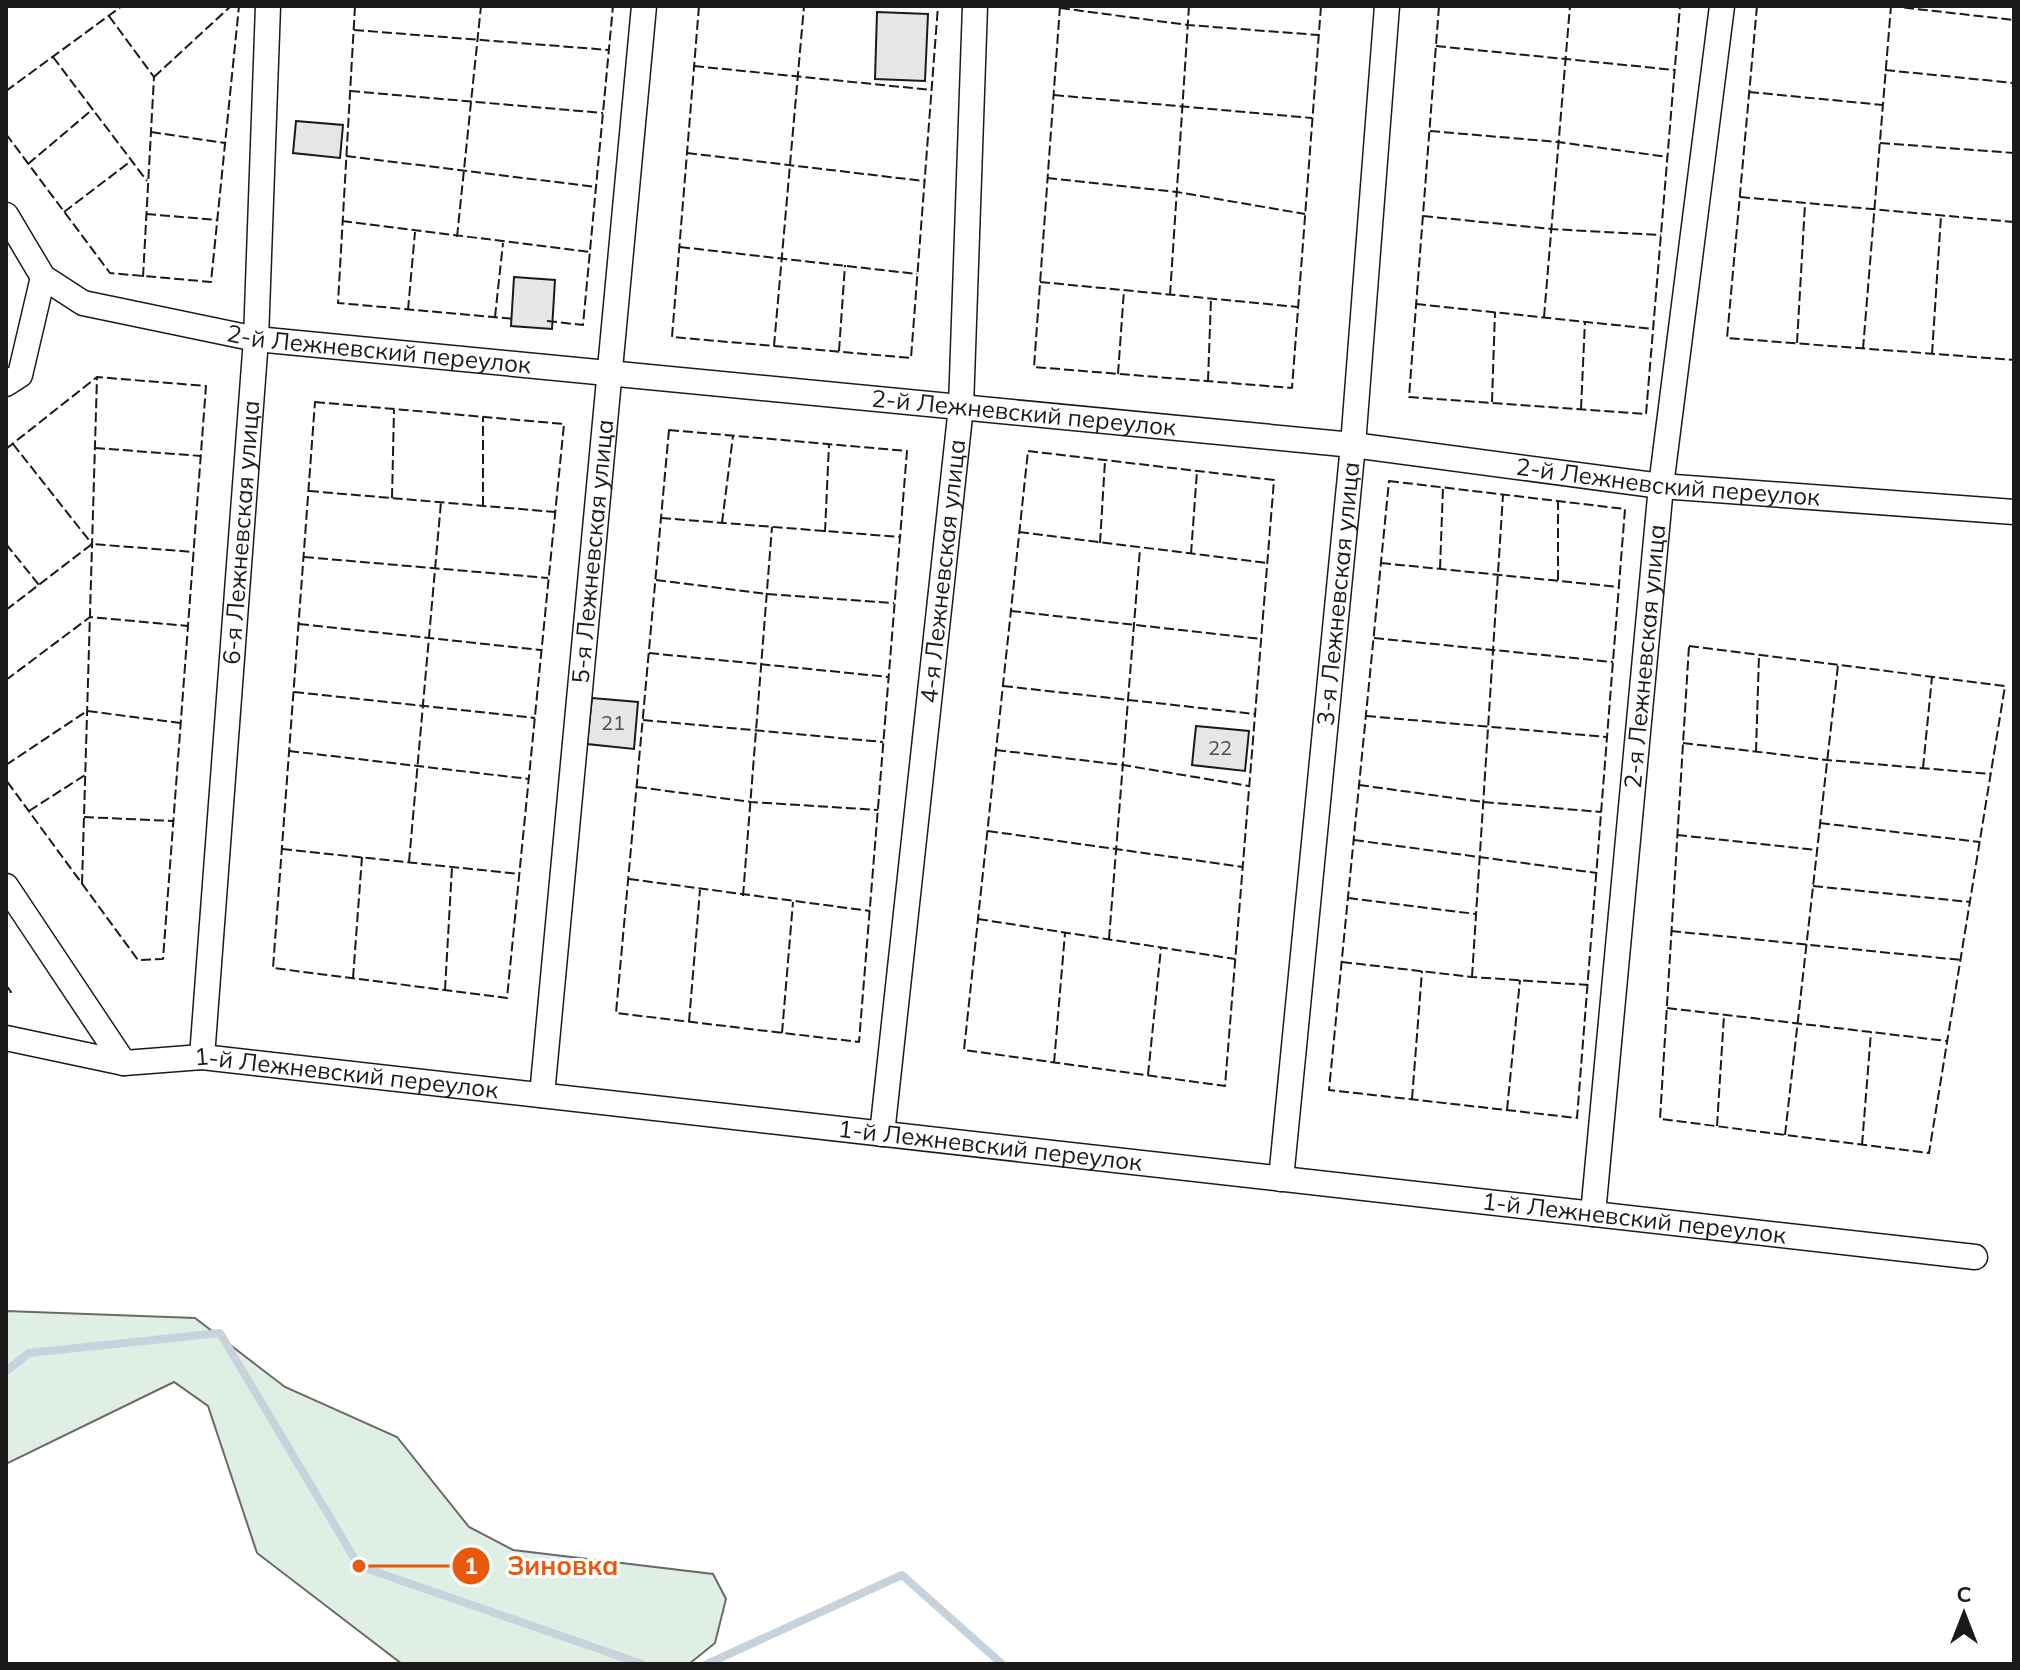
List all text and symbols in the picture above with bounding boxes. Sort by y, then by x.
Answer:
street label: 2-й Лежневский переулок [224,317,533,380]
street label: 2-й Лежневский переулок [870,383,1178,442]
street label: 6-я Лежневская улица [216,399,265,666]
street label: 5-я Лежневская улица [565,418,619,685]
street label: 4-я Лежневская улица [913,438,971,705]
street label: 2-й Лежневский переулок [1514,451,1821,512]
street label: 3-я Лежневская улица [1310,460,1365,727]
street label: 2-я Лежневская улица [1617,523,1671,790]
house number: 21 [601,710,625,735]
house number: 22 [1208,735,1232,760]
street label: 1-й Лежневский переулок [193,1041,500,1104]
street label: 1-й Лежневский переулок [837,1113,1144,1177]
street label: 1-й Лежневский переулок [1481,1186,1788,1250]
callout: Зиновка [451,1541,634,1591]
text: Зиновка [508,1549,618,1582]
text: 1 [464,1550,478,1580]
north arrow [1924,1574,2004,1654]
text: С [1956,1580,1972,1608]

